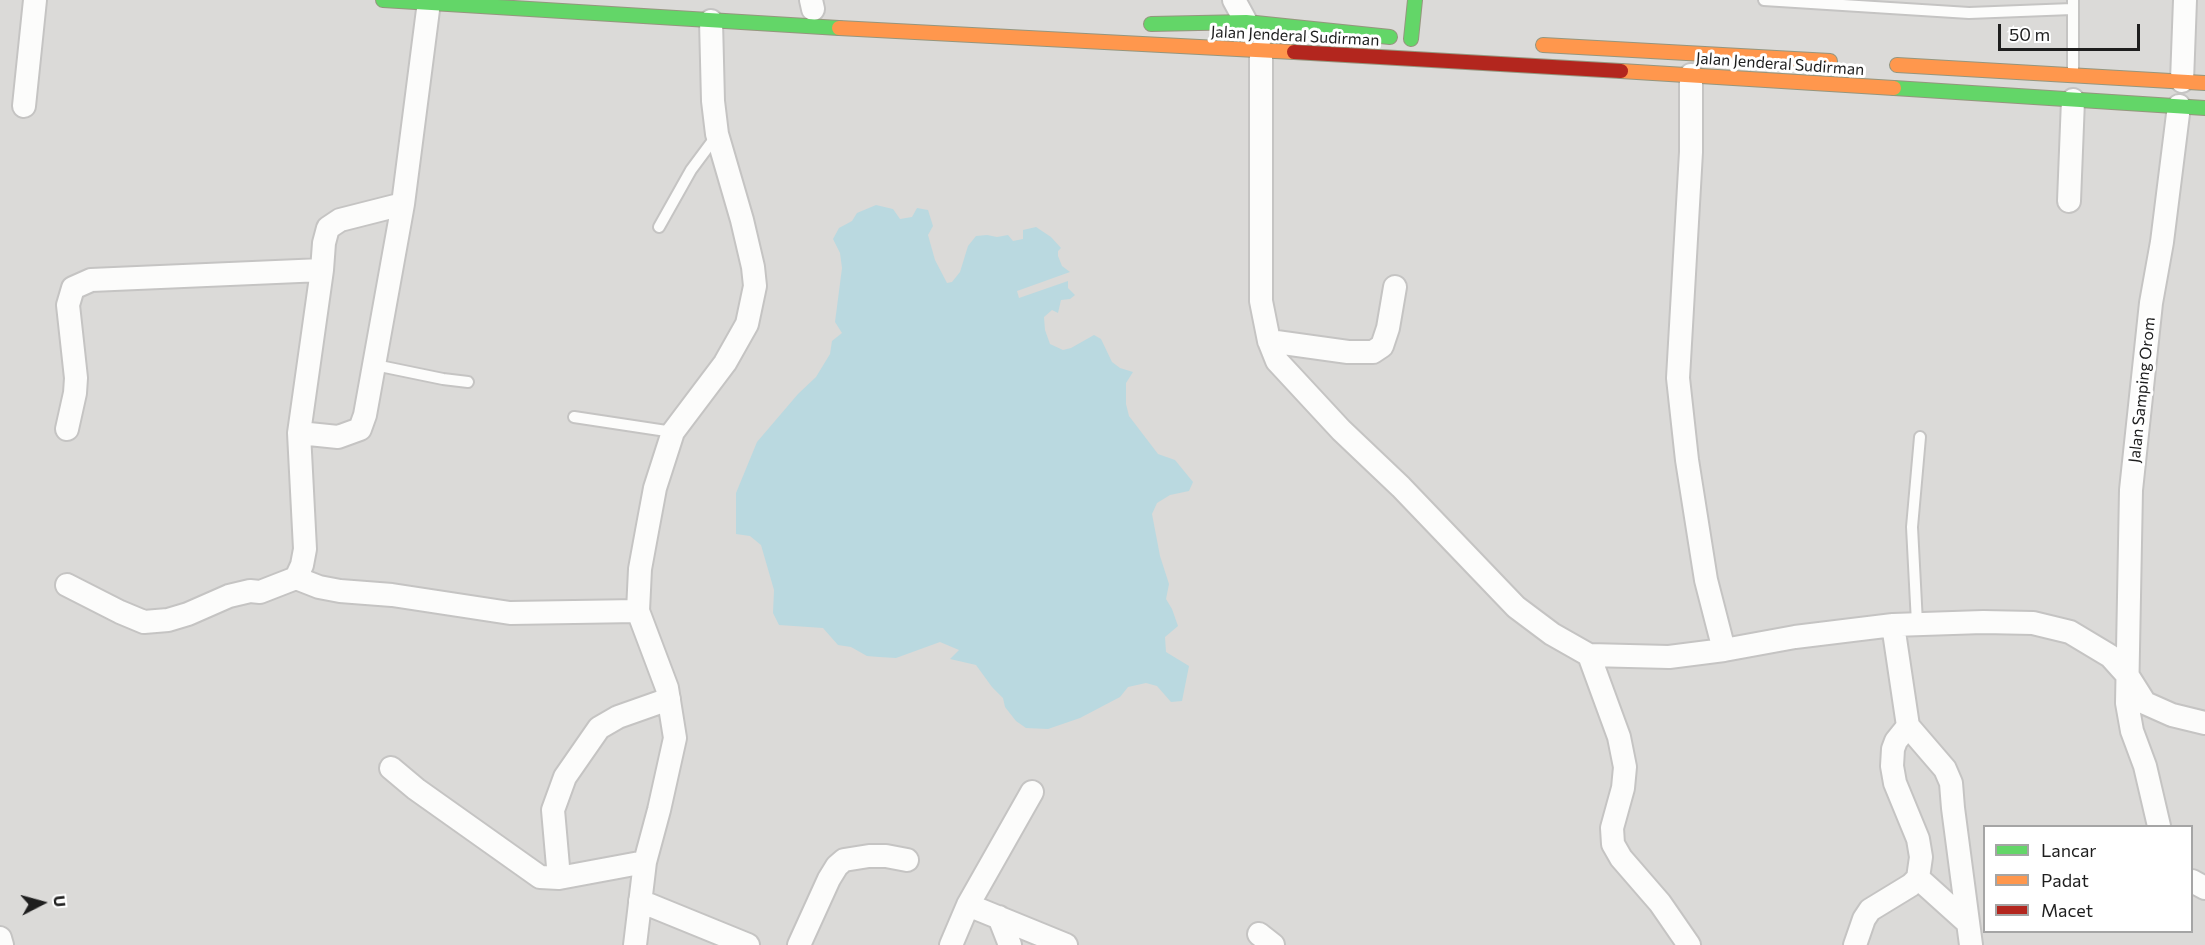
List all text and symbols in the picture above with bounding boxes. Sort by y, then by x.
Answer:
scale bar [2001,12,2144,50]
street label: Jalan Jenderal Sudirman [1210,22,1380,50]
text: 50 m [2009,23,2050,45]
street label: Jalan Jenderal Sudirman [1695,49,1865,79]
street label: Jalan Samping Orom [2125,316,2159,464]
legend [1983,825,2193,933]
text: Lancar [2041,839,2097,861]
text: Padat [2041,869,2089,891]
north arrow [12,873,72,933]
text: U [50,894,70,908]
text: Macet [2041,899,2093,921]

